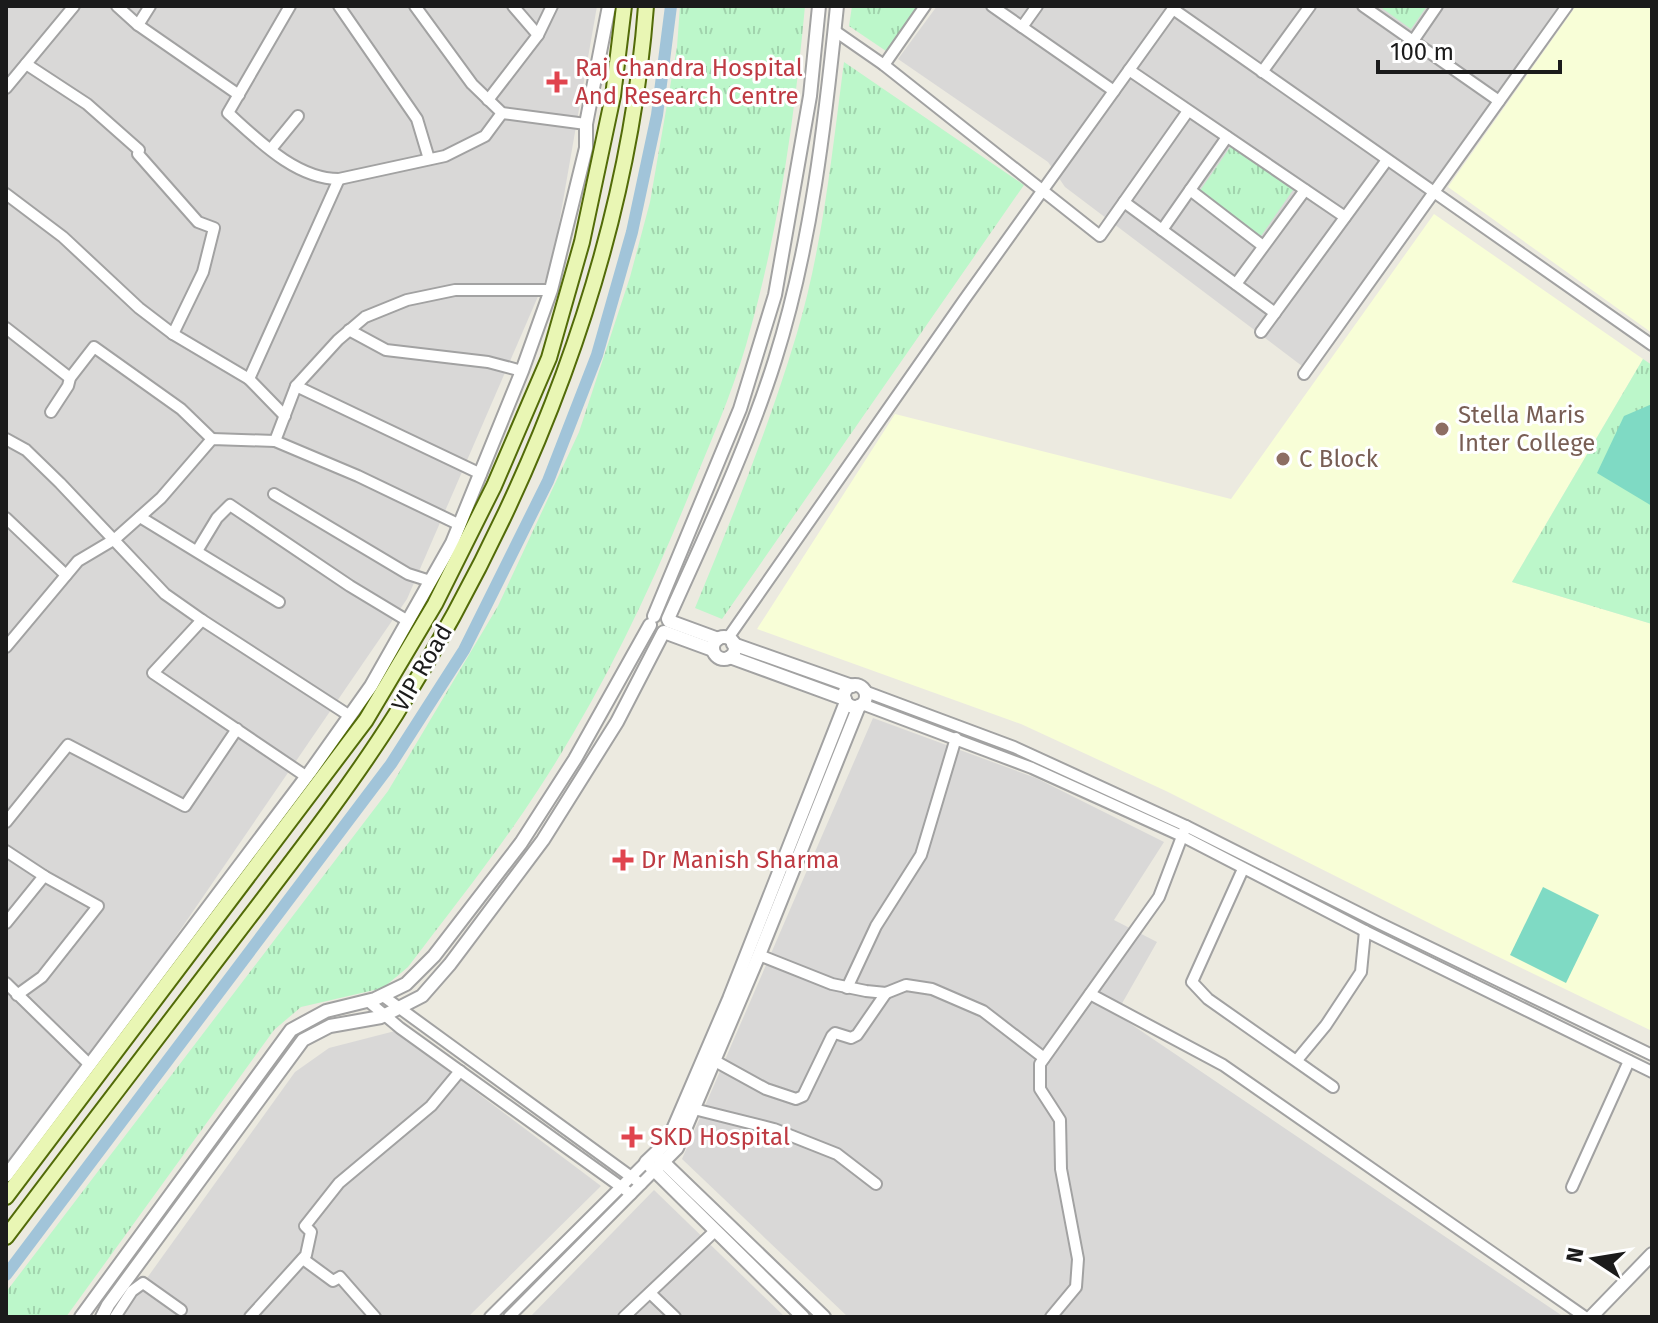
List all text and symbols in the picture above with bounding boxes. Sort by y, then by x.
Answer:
scale bar [1378,24,1560,74]
text: 100 m [1390,38,1454,66]
place label: Raj Chandra Hospital And Research Centre [575,54,803,110]
marker: Raj Chandra Hospital And Research Centre [546,71,568,93]
place label: Stella Maris Inter College [1458,401,1595,457]
marker: Stella Maris Inter College [1433,420,1451,438]
place label: C Block [1299,445,1379,473]
marker: C Block [1274,450,1292,468]
street label: VIP Road [386,619,458,717]
place label: Dr Manish Sharma [641,846,839,874]
marker: Dr Manish Sharma [612,849,634,871]
place label: SKD Hospital [650,1123,790,1151]
marker: SKD Hospital [621,1126,643,1148]
north arrow [1554,1219,1634,1299]
text: N [1560,1245,1590,1265]

